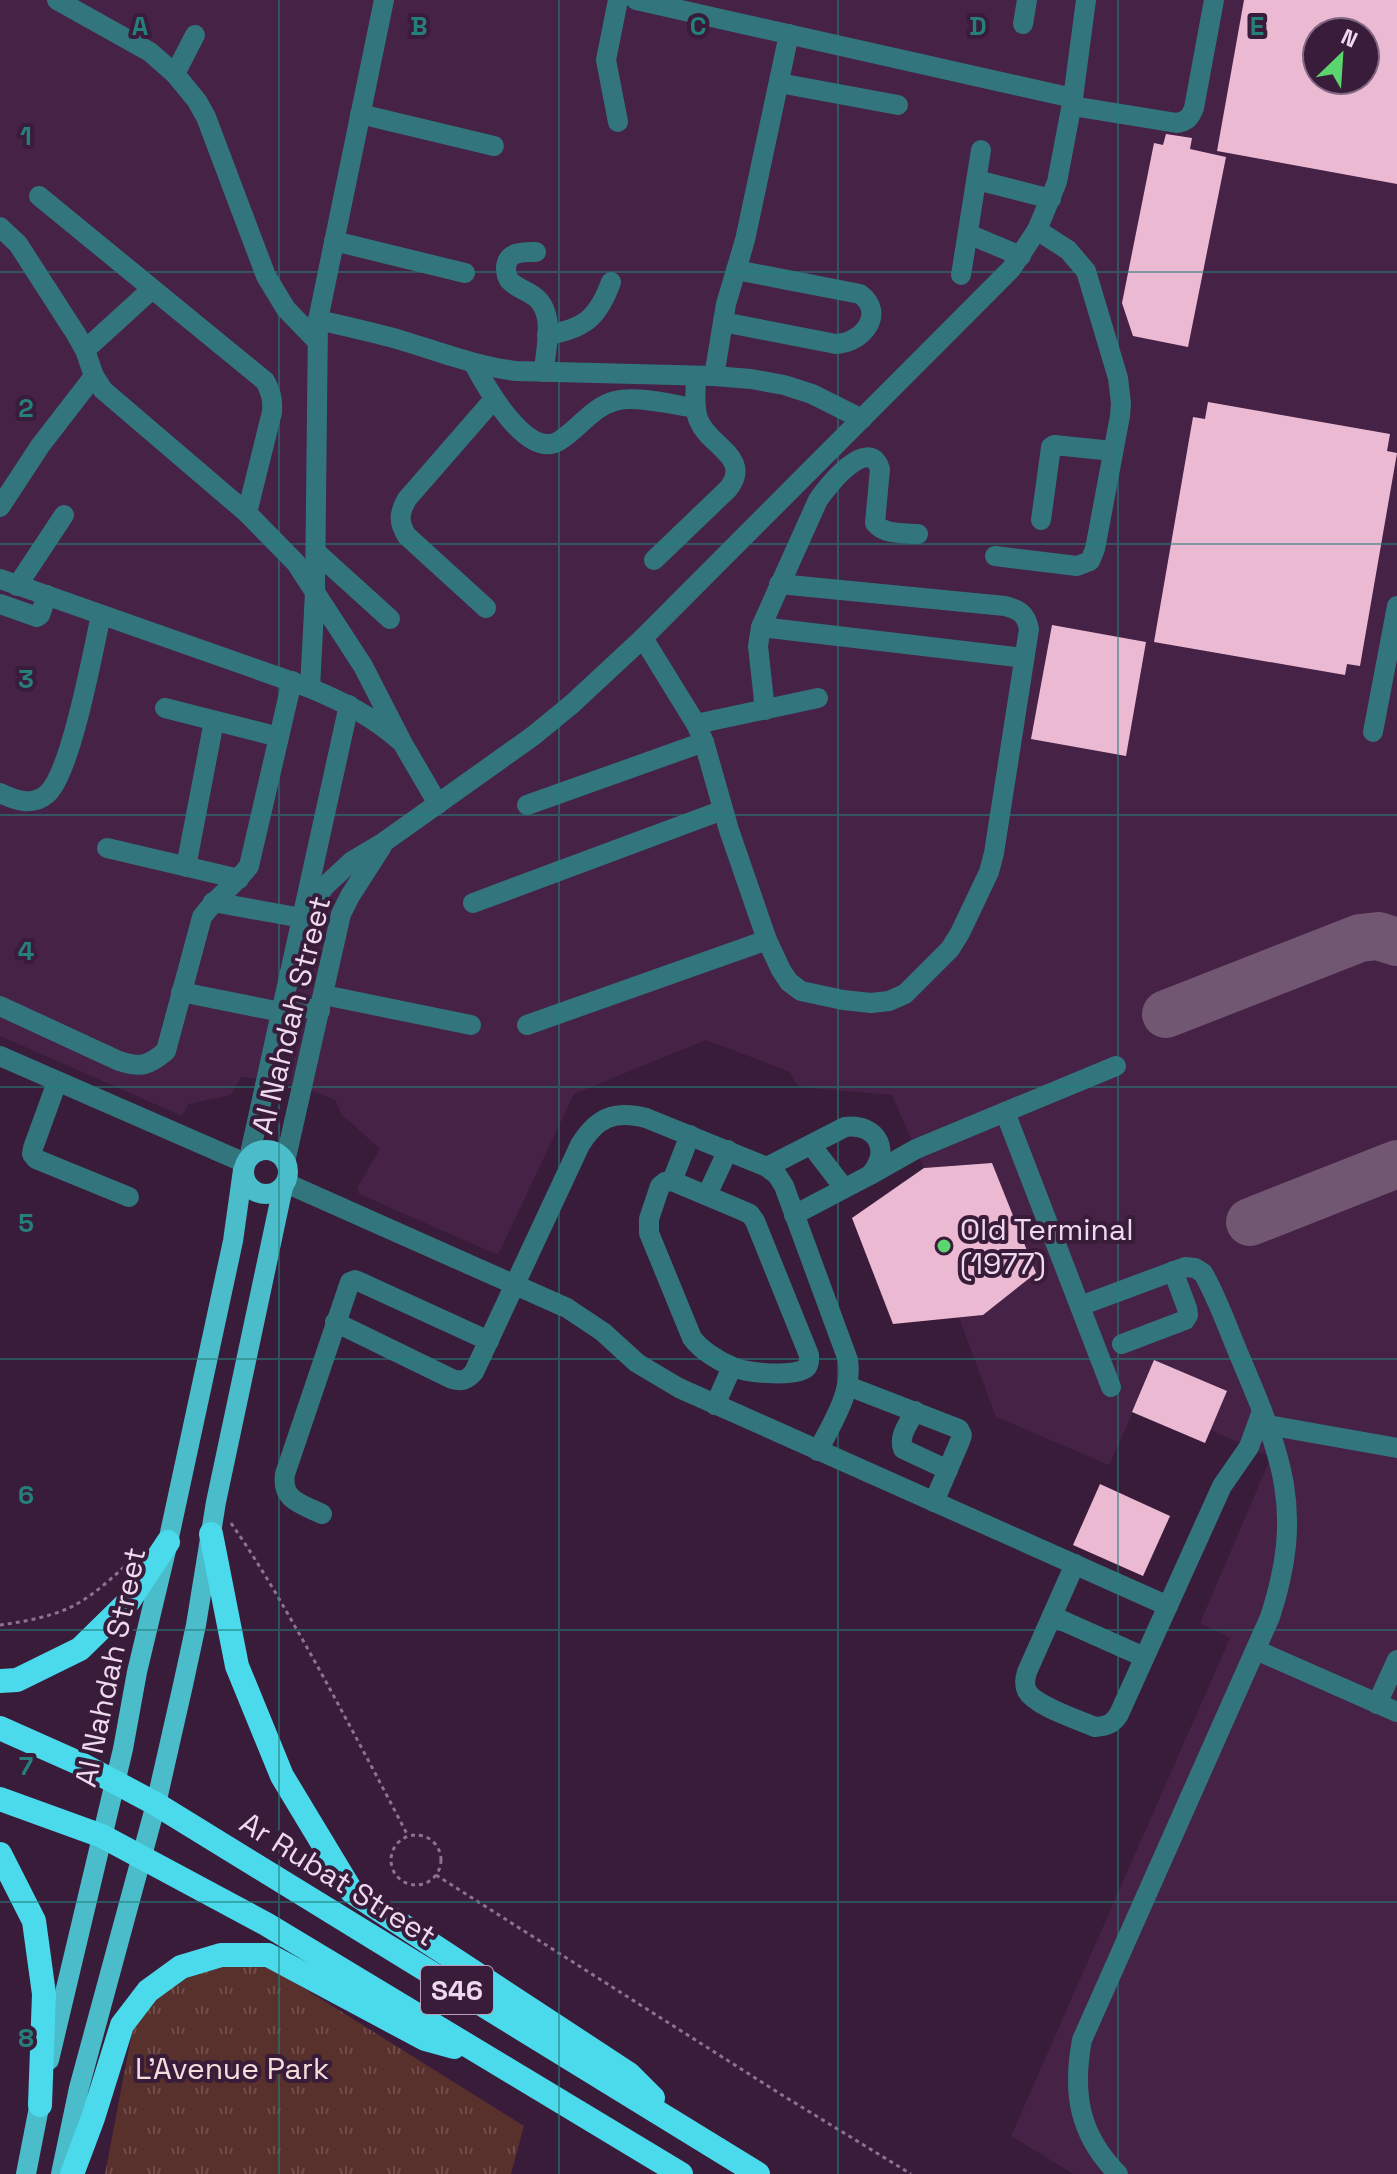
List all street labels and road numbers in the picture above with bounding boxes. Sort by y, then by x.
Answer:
street label: Al Nahdah Street [243,892,339,1138]
street label: Al Nahdah Street [66,1544,154,1790]
street label: Ar Rubat Street [233,1803,443,1955]
road number: S46 [421,1966,493,2014]

